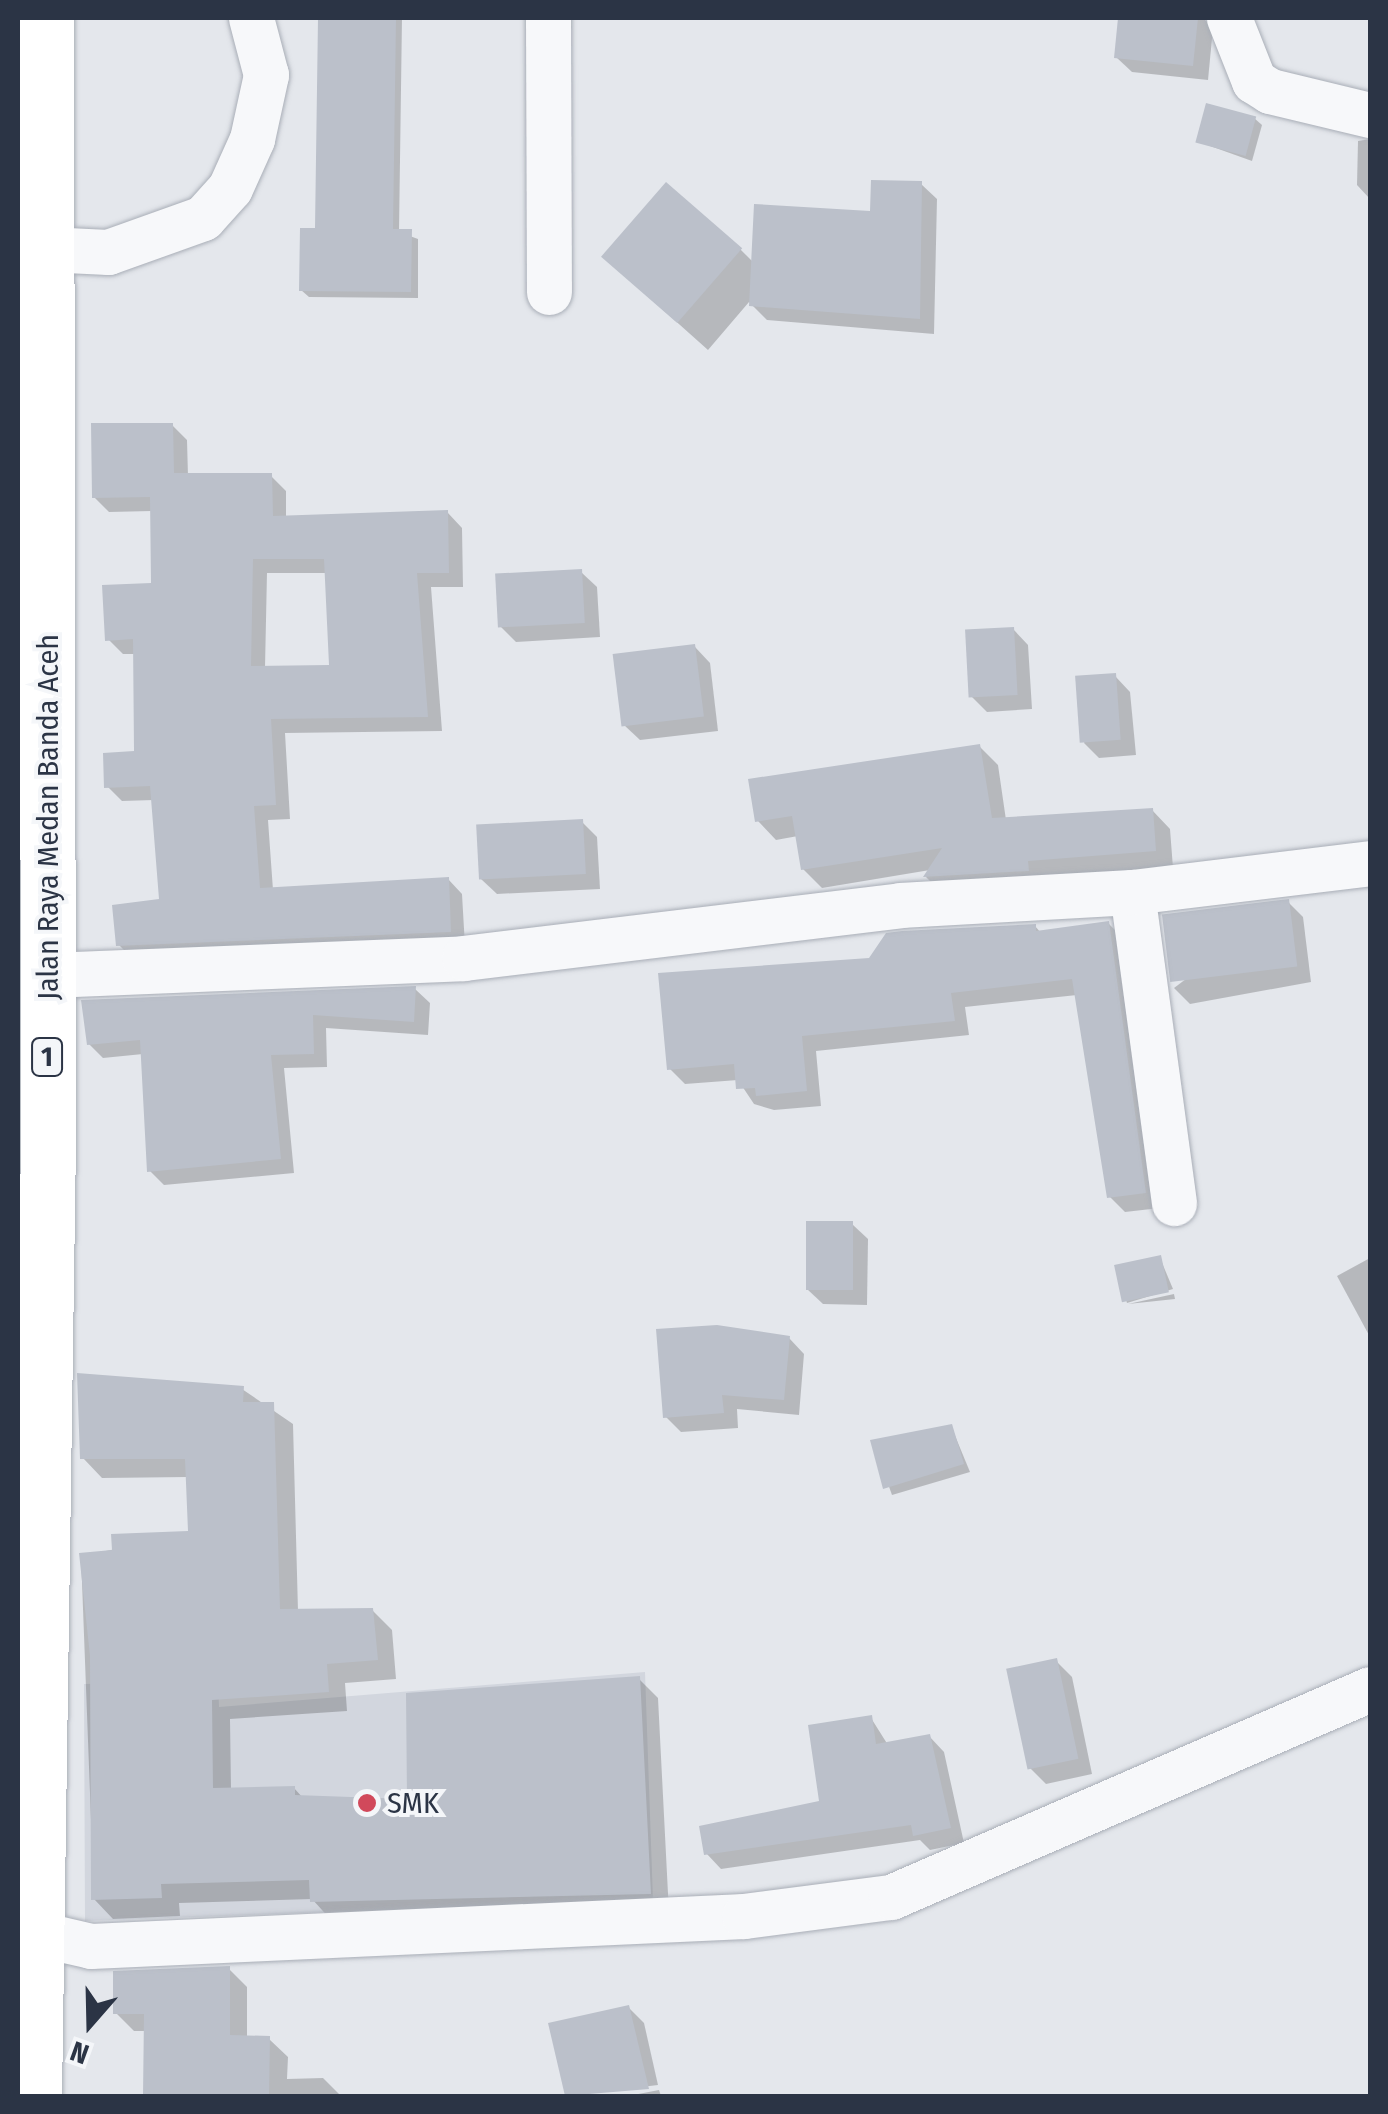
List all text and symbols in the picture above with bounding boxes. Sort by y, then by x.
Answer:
street label: Jalan Raya Medan Banda Aceh [30,634,66,1000]
road number: 1 [30,1034,64,1080]
place label: SMK [387,1785,439,1821]
marker: SMK [356,1792,378,1814]
north arrow [40,1974,140,2074]
text: N [66,2034,93,2071]

